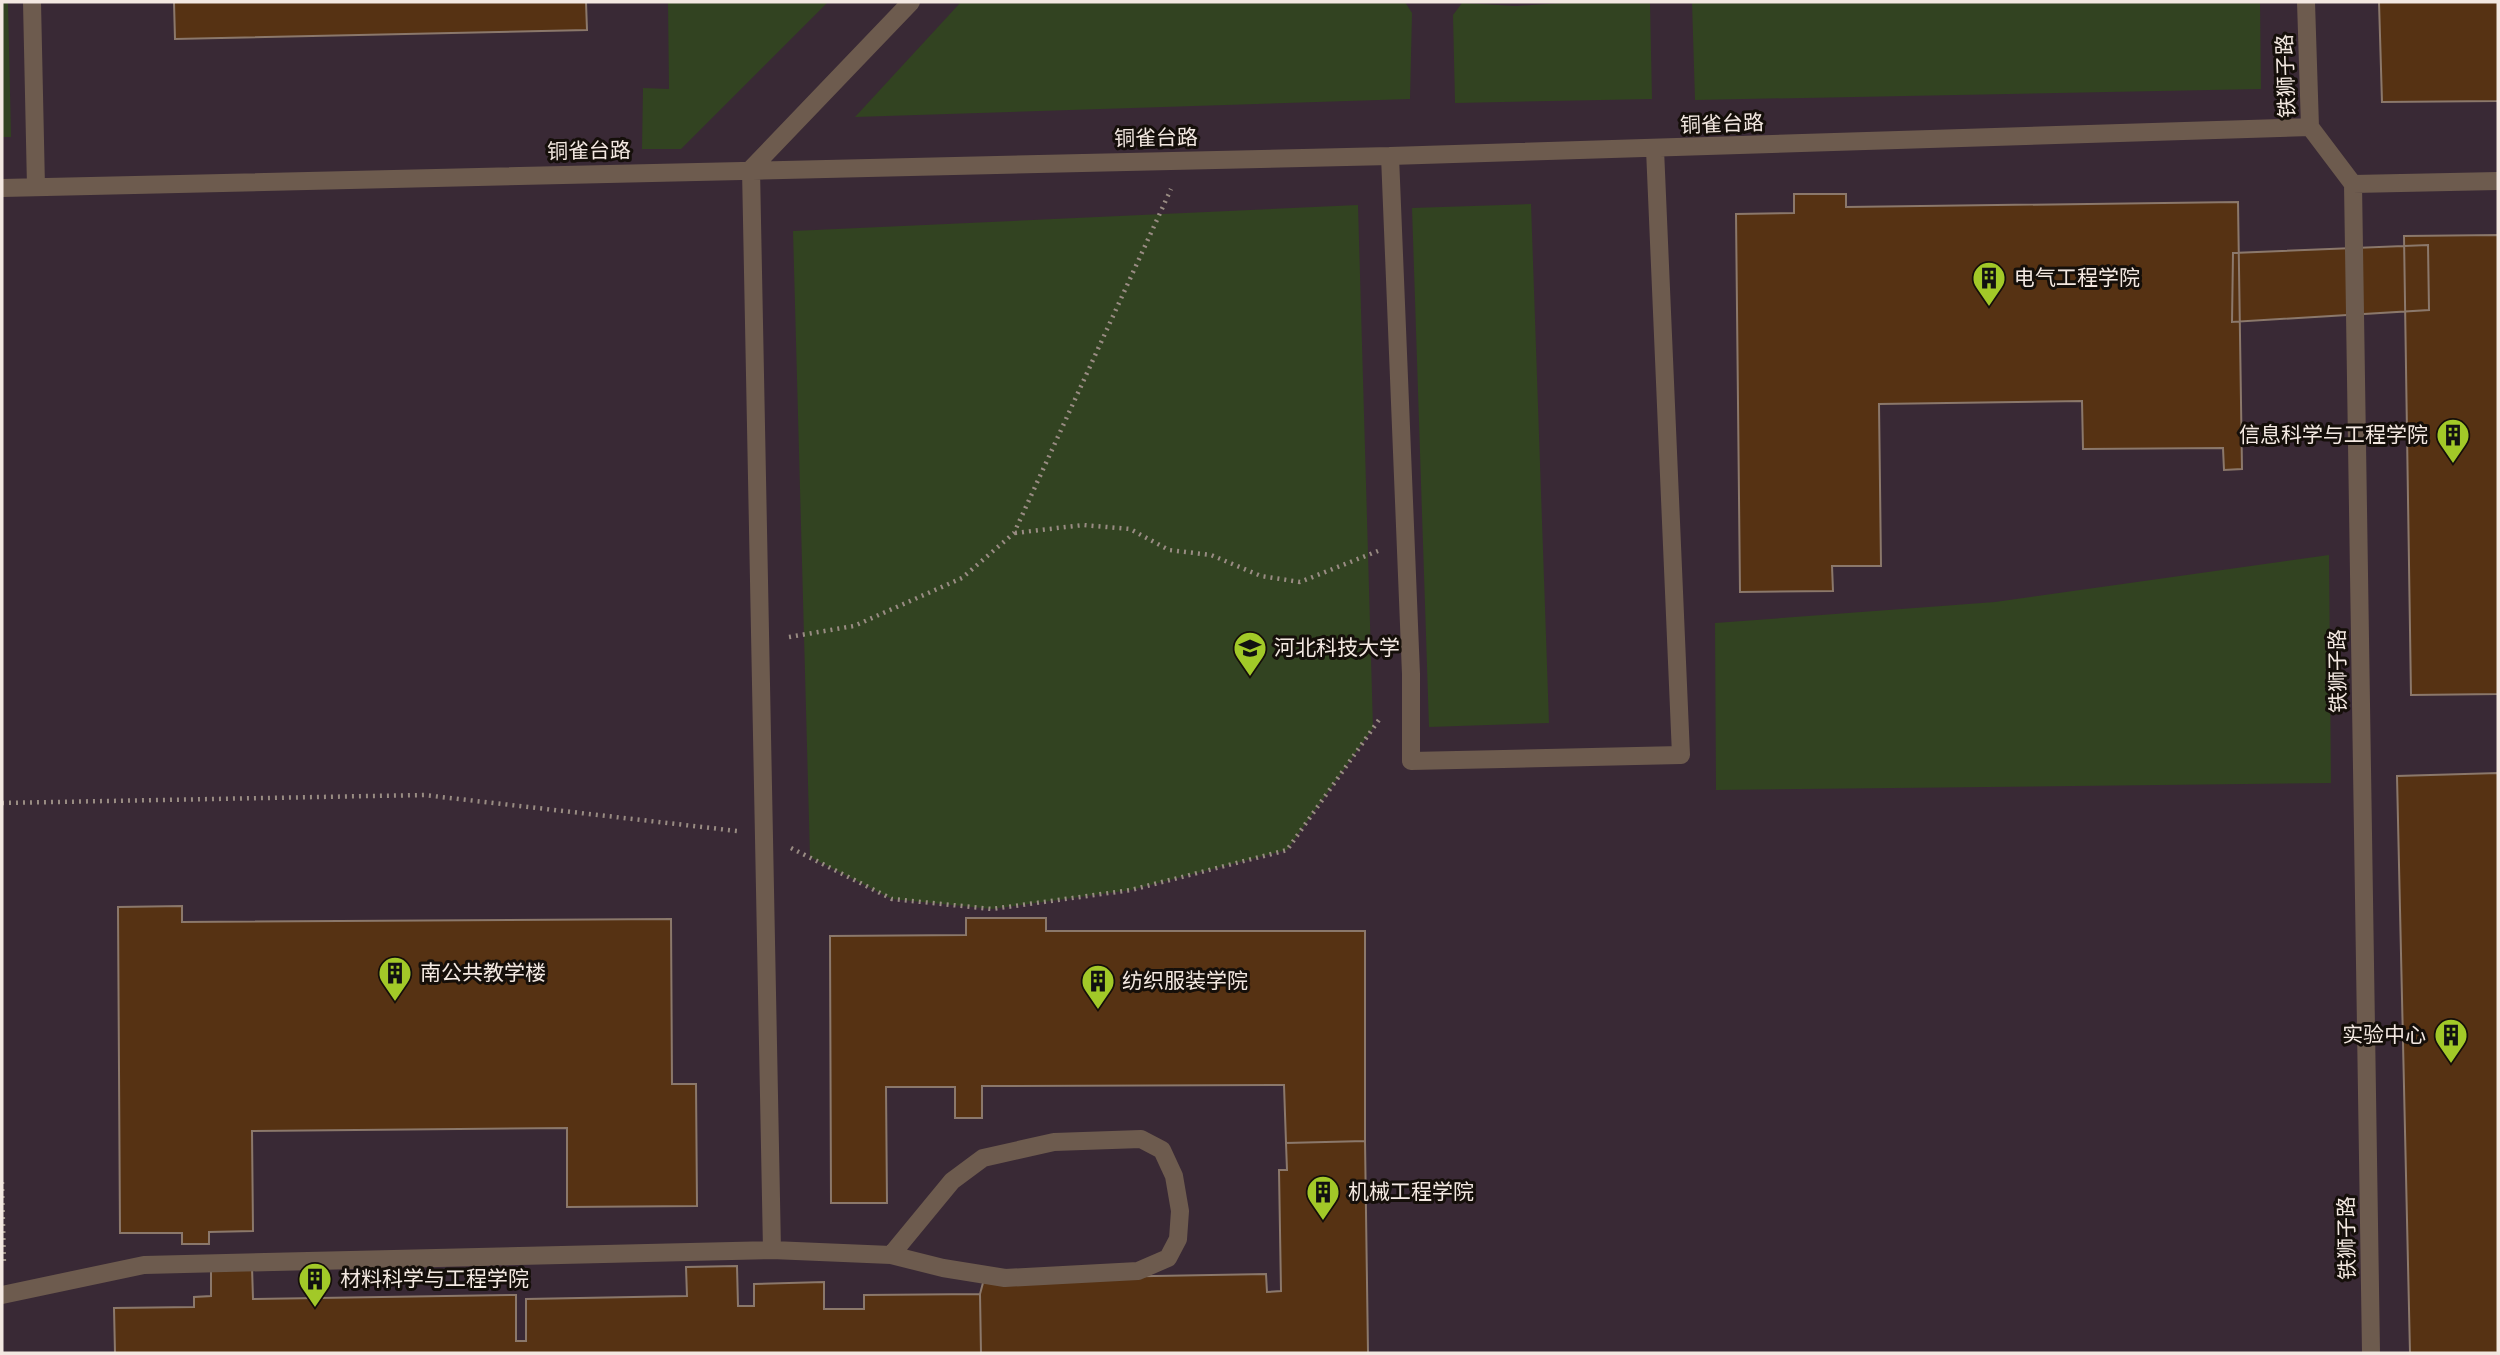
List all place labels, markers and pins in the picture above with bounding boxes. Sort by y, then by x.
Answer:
building icon: 电气工程学院 [1970,259,2008,308]
place label: 电气工程学院 [2014,266,2140,290]
building icon: 信息科学与工程学院 [2434,416,2472,465]
place label: 信息科学与工程学院 [2239,423,2428,447]
school or university icon: 河北科技大学 [1231,629,1269,678]
place label: 河北科技大学 [1274,636,1400,660]
building icon: 南公共教学楼 [376,954,414,1003]
place label: 南公共教学楼 [420,961,546,985]
building icon: 纺织服装学院 [1079,962,1117,1011]
place label: 纺织服装学院 [1122,969,1248,993]
building icon: 实验中心 [2432,1016,2470,1065]
place label: 实验中心 [2342,1023,2426,1047]
building icon: 机械工程学院 [1304,1173,1342,1222]
place label: 机械工程学院 [1348,1180,1474,1204]
building icon: 材料科学与工程学院 [296,1260,334,1309]
place label: 材料科学与工程学院 [340,1267,529,1291]

